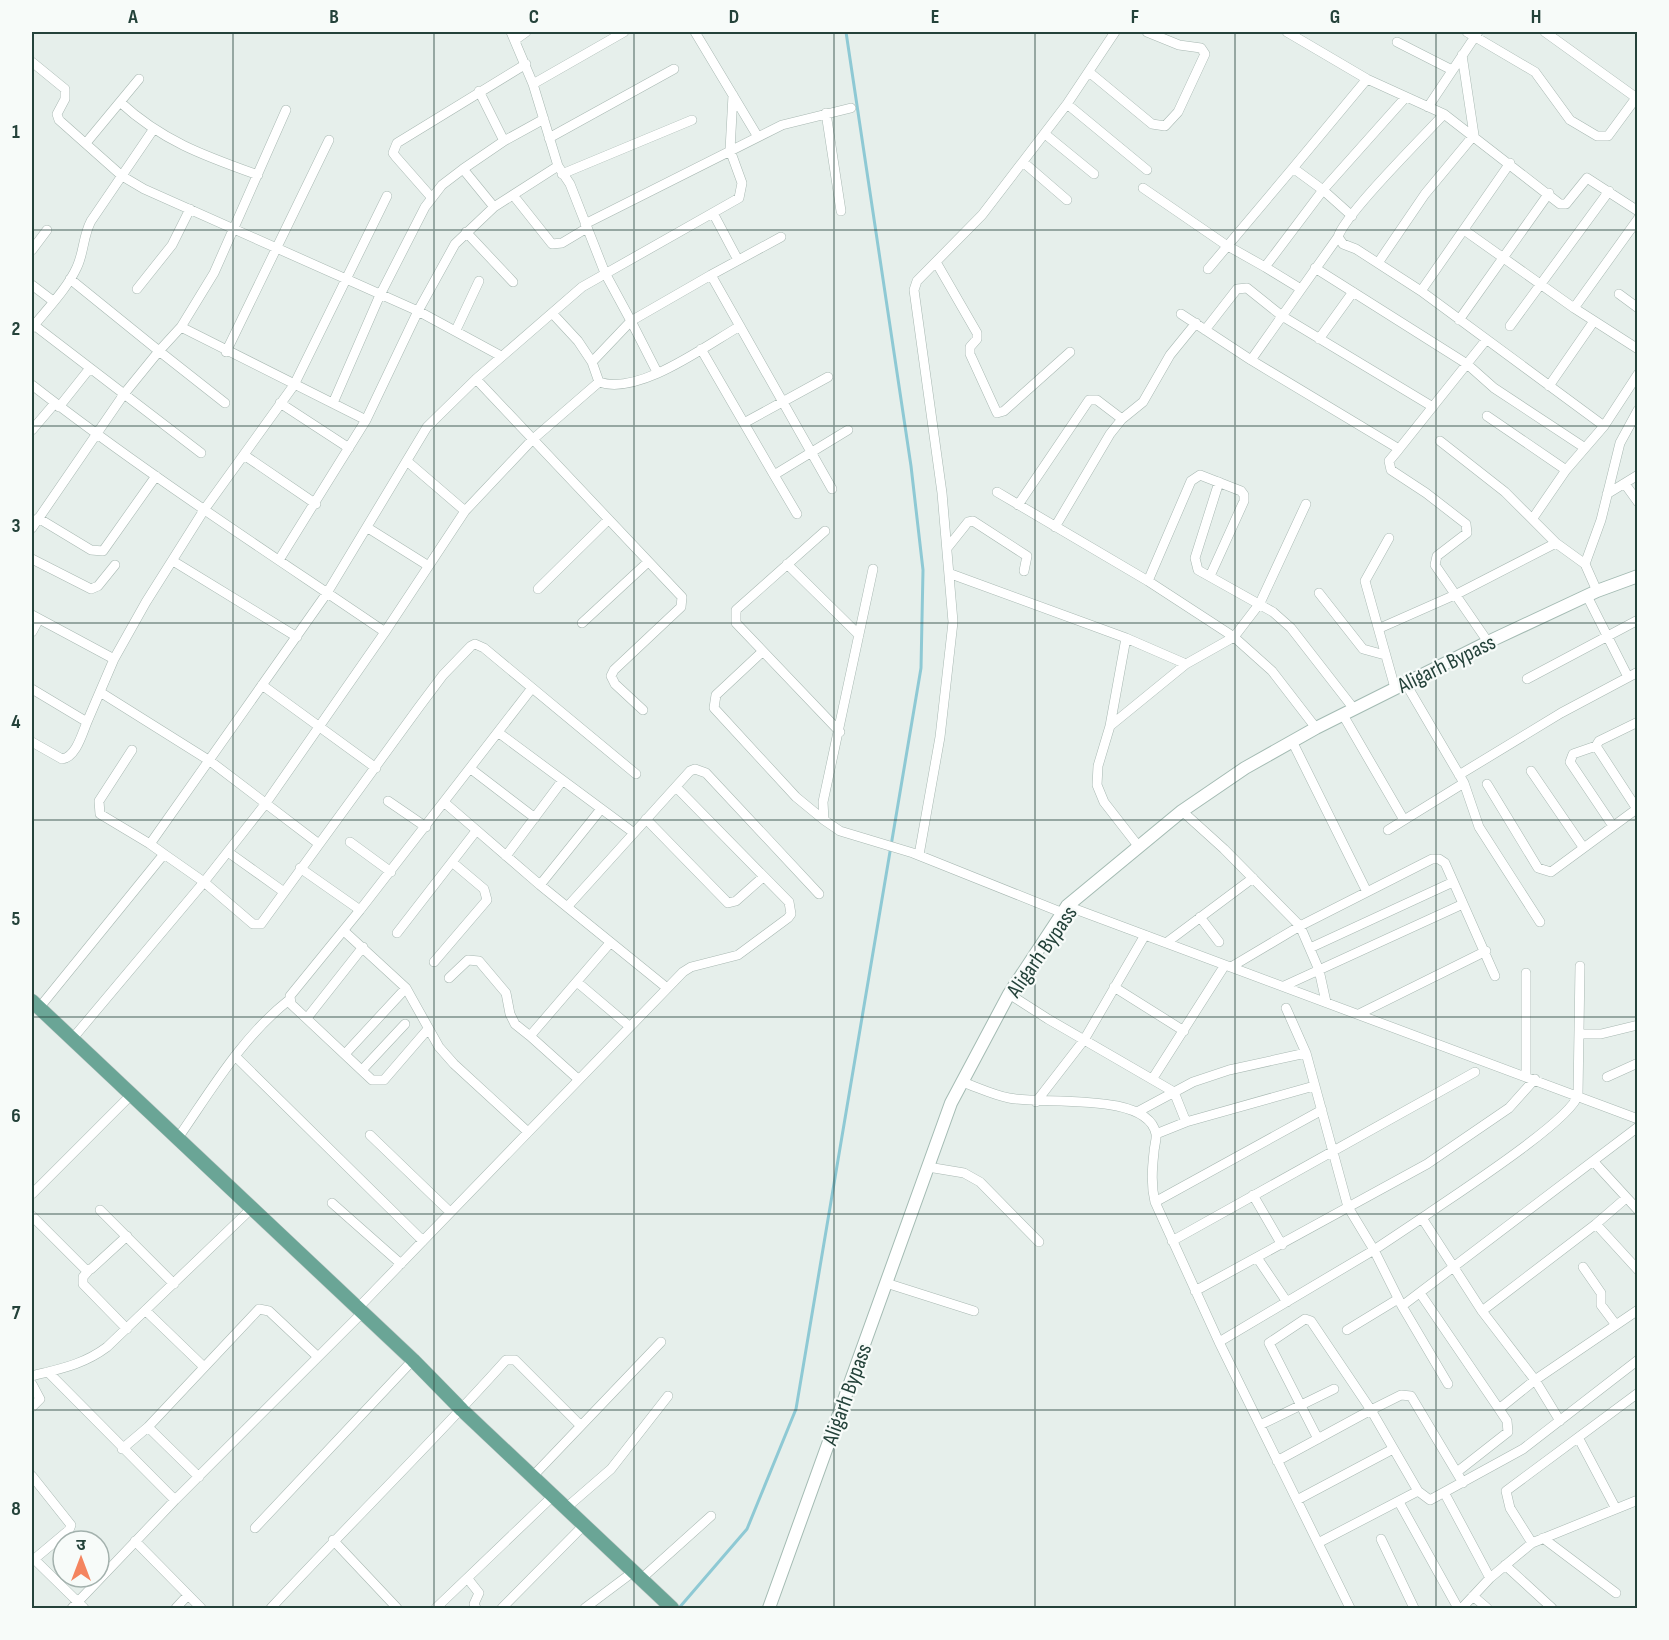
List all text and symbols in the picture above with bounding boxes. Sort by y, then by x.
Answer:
text: A [127,5,138,29]
text: B [329,5,339,29]
text: C [529,5,539,29]
text: D [729,5,739,29]
text: E [931,5,939,29]
text: F [1131,5,1139,29]
text: G [1330,5,1340,29]
text: H [1531,5,1541,29]
text: 1 [12,120,20,144]
text: 2 [12,317,20,341]
text: 3 [12,514,21,538]
street label: Aligarh Bypass [1392,629,1500,700]
text: 4 [11,710,21,734]
street label: Aligarh Bypass [1000,901,1084,1004]
text: 5 [12,907,21,931]
text: 6 [11,1104,21,1128]
text: 7 [12,1301,21,1325]
street label: Aligarh Bypass [816,1340,878,1450]
text: 8 [11,1497,21,1521]
north arrow [51,1529,111,1589]
text: उ [76,1536,86,1555]

